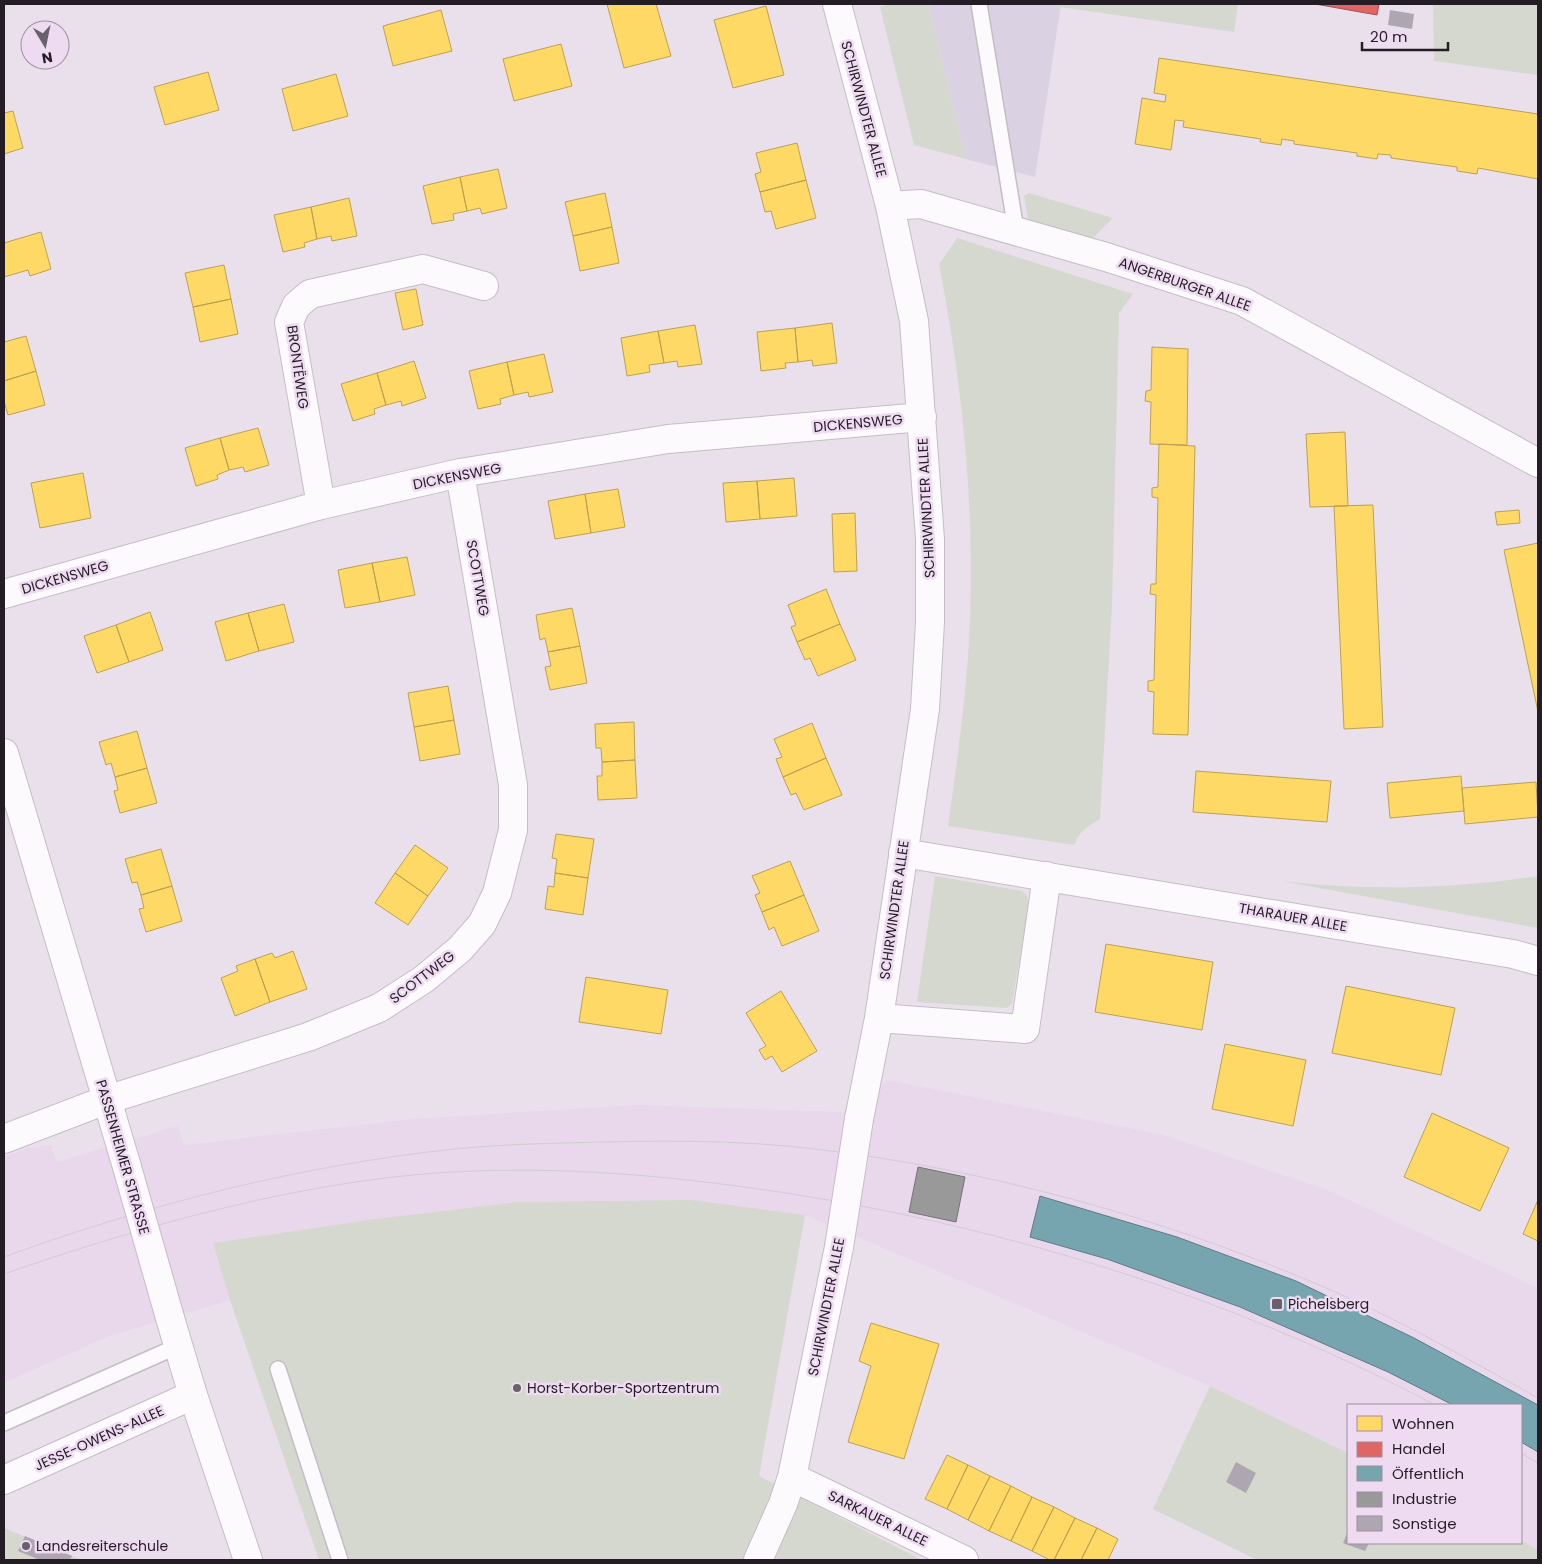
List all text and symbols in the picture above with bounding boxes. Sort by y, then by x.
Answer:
north arrow [20,20,70,70]
scale bar [1362,20,1448,52]
text: 20 m [1370,26,1408,47]
street label: SCHIRWINDTER ALLEE [836,39,892,179]
text: N [40,47,54,69]
street label: ANGERBURGER ALLEE [1116,252,1254,316]
street label: BRONTËWEG [282,324,314,410]
street label: DICKENSWEG [813,409,904,437]
street label: SCHIRWINDTER ALLEE [912,437,940,579]
street label: DICKENSWEG [411,458,503,494]
street label: SCOTTWEG [461,538,495,618]
street label: DICKENSWEG [19,555,111,599]
street label: SCHIRWINDTER ALLEE [874,839,914,981]
street label: THARAUER ALLEE [1237,898,1349,936]
street label: SCOTTWEG [385,946,459,1008]
street label: PASSENHEIMER STRASSE [91,1077,155,1237]
street label: SCHIRWINDTER ALLEE [803,1236,849,1378]
place label: Pichelsberg [1288,1294,1369,1314]
marker: Pichelsberg [1270,1297,1284,1311]
place label: Horst-Korber-Sportzentrum [527,1378,719,1398]
marker: Horst-Korber-Sportzentrum [511,1382,523,1394]
street label: JESSE-OWENS-ALLEE [31,1401,167,1475]
legend [1347,1404,1522,1544]
text: Wohnen [1392,1413,1454,1434]
text: Handel [1392,1438,1445,1459]
text: Öffentlich [1392,1463,1464,1484]
street label: SARKAUER ALLEE [825,1485,931,1551]
text: Industrie [1392,1488,1457,1509]
text: Sonstige [1392,1513,1456,1534]
place label: Landesreiterschule [36,1536,168,1556]
marker: Landesreiterschule [20,1540,32,1552]

